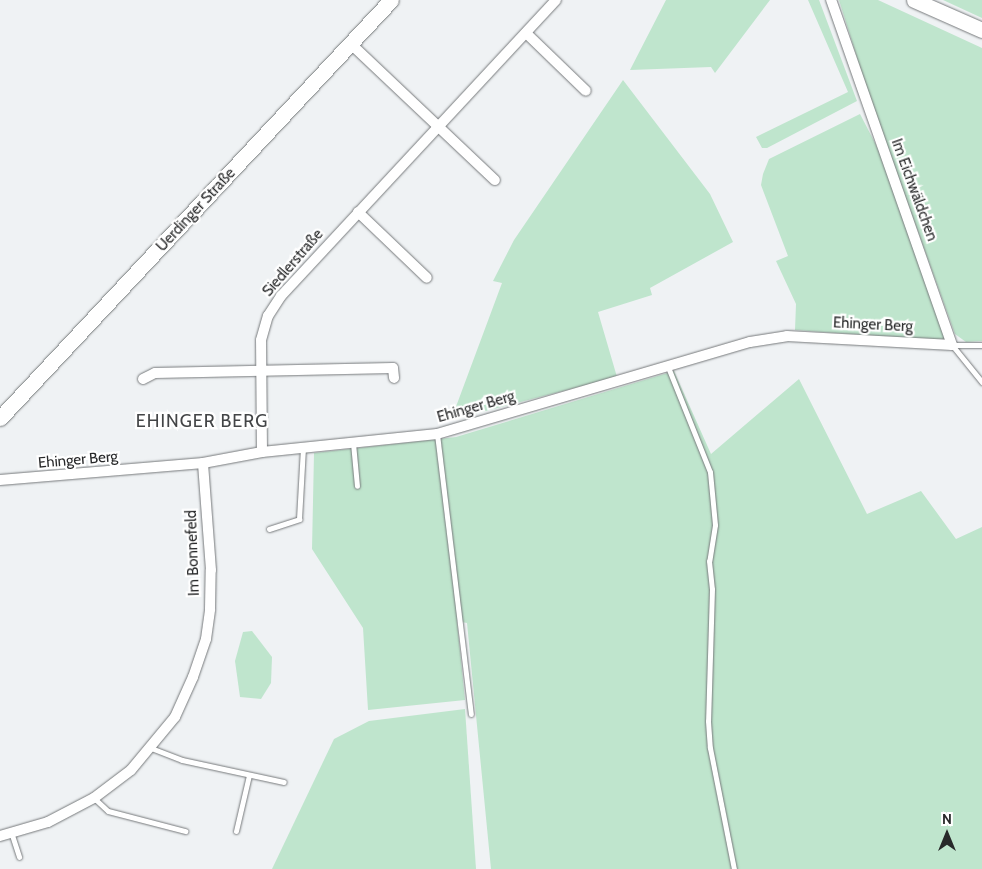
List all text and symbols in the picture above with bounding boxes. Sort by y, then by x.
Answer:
street label: Im Eichwäldchen [887,136,941,244]
street label: Uerdinger Straße [153,164,239,256]
street label: Siedlerstraße [259,226,327,300]
street label: Ehinger Berg [833,314,913,336]
street label: Ehinger Berg [435,387,517,427]
district label: EHINGER BERG [134,410,270,432]
street label: Ehinger Berg [37,448,119,472]
street label: Im Bonnefeld [183,510,203,596]
north arrow [922,809,972,859]
text: N [942,810,952,828]

